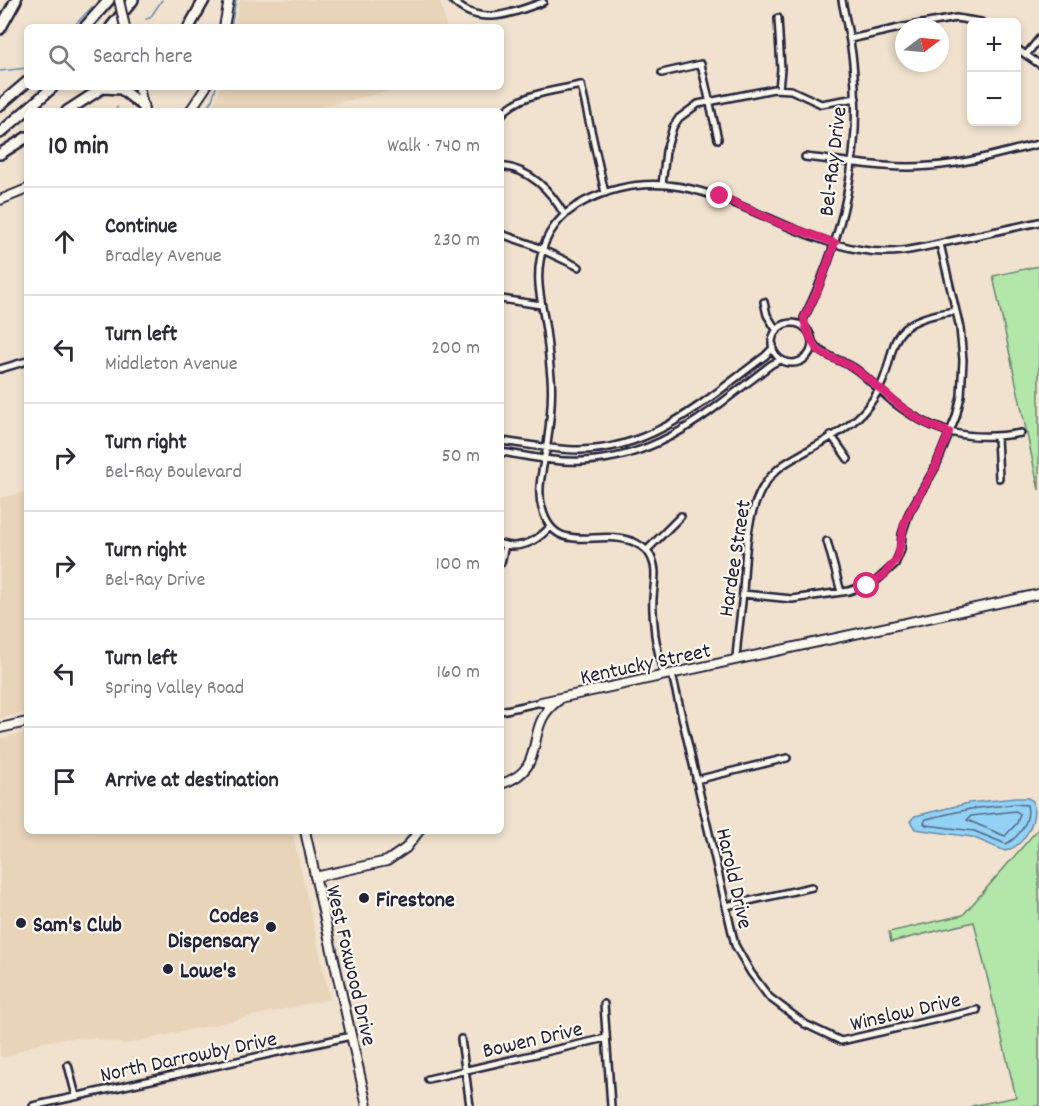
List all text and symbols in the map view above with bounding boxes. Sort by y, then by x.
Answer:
north arrow [895,18,949,72]
map controls [967,18,1021,126]
button: + [967,18,1021,72]
search box [24,24,504,90]
icon: search [45,41,78,74]
text: Search here [93,42,192,73]
button: − [967,72,1021,126]
street label: Bel-Ray Drive [812,105,857,218]
text: 10 min [48,129,108,166]
text: Walk · 740 m [387,133,480,161]
route end [706,182,732,208]
text: Continue [105,212,177,243]
icon: ahead [48,225,81,258]
text: 230 m [433,227,480,255]
text: Bradley Avenue [105,243,222,271]
text: Turn left [105,320,177,351]
icon: left [48,333,81,366]
text: 200 m [431,335,480,363]
text: Middleton Avenue [105,351,238,379]
text: Turn right [105,428,187,459]
icon: right [48,441,81,474]
text: 50 m [442,443,480,471]
text: Bel-Ray Boulevard [105,459,242,487]
street label: Hardee Street [712,498,761,619]
text: Turn right [105,536,187,567]
icon: right [48,549,81,582]
text: 100 m [436,551,480,579]
text: Bel-Ray Drive [105,567,205,595]
route start [853,572,879,598]
street label: Kentucky Street [578,636,714,694]
text: Turn left [105,644,177,675]
icon: left [48,657,81,690]
text: 160 m [437,659,480,687]
text: Spring Valley Road [105,675,244,703]
icon: arrive [48,765,81,798]
text: Arrive at destination [105,766,279,797]
street label: Harold Drive [706,825,759,932]
street label: West Foxwood Drive [316,882,383,1049]
place label: Firestone [376,886,455,917]
marker: Firestone [357,891,371,905]
place label: Codes Dispensary [168,902,260,958]
place label: Sam's Club [33,911,122,942]
marker: Sam's Club [14,916,28,930]
marker: Codes Dispensary [264,920,278,934]
place label: Lowe's [180,957,236,988]
marker: Lowe's [161,962,175,976]
street label: Winslow Drive [847,986,964,1041]
street label: Bowen Drive [480,1015,586,1068]
street label: North Darrowby Drive [98,1025,280,1092]

